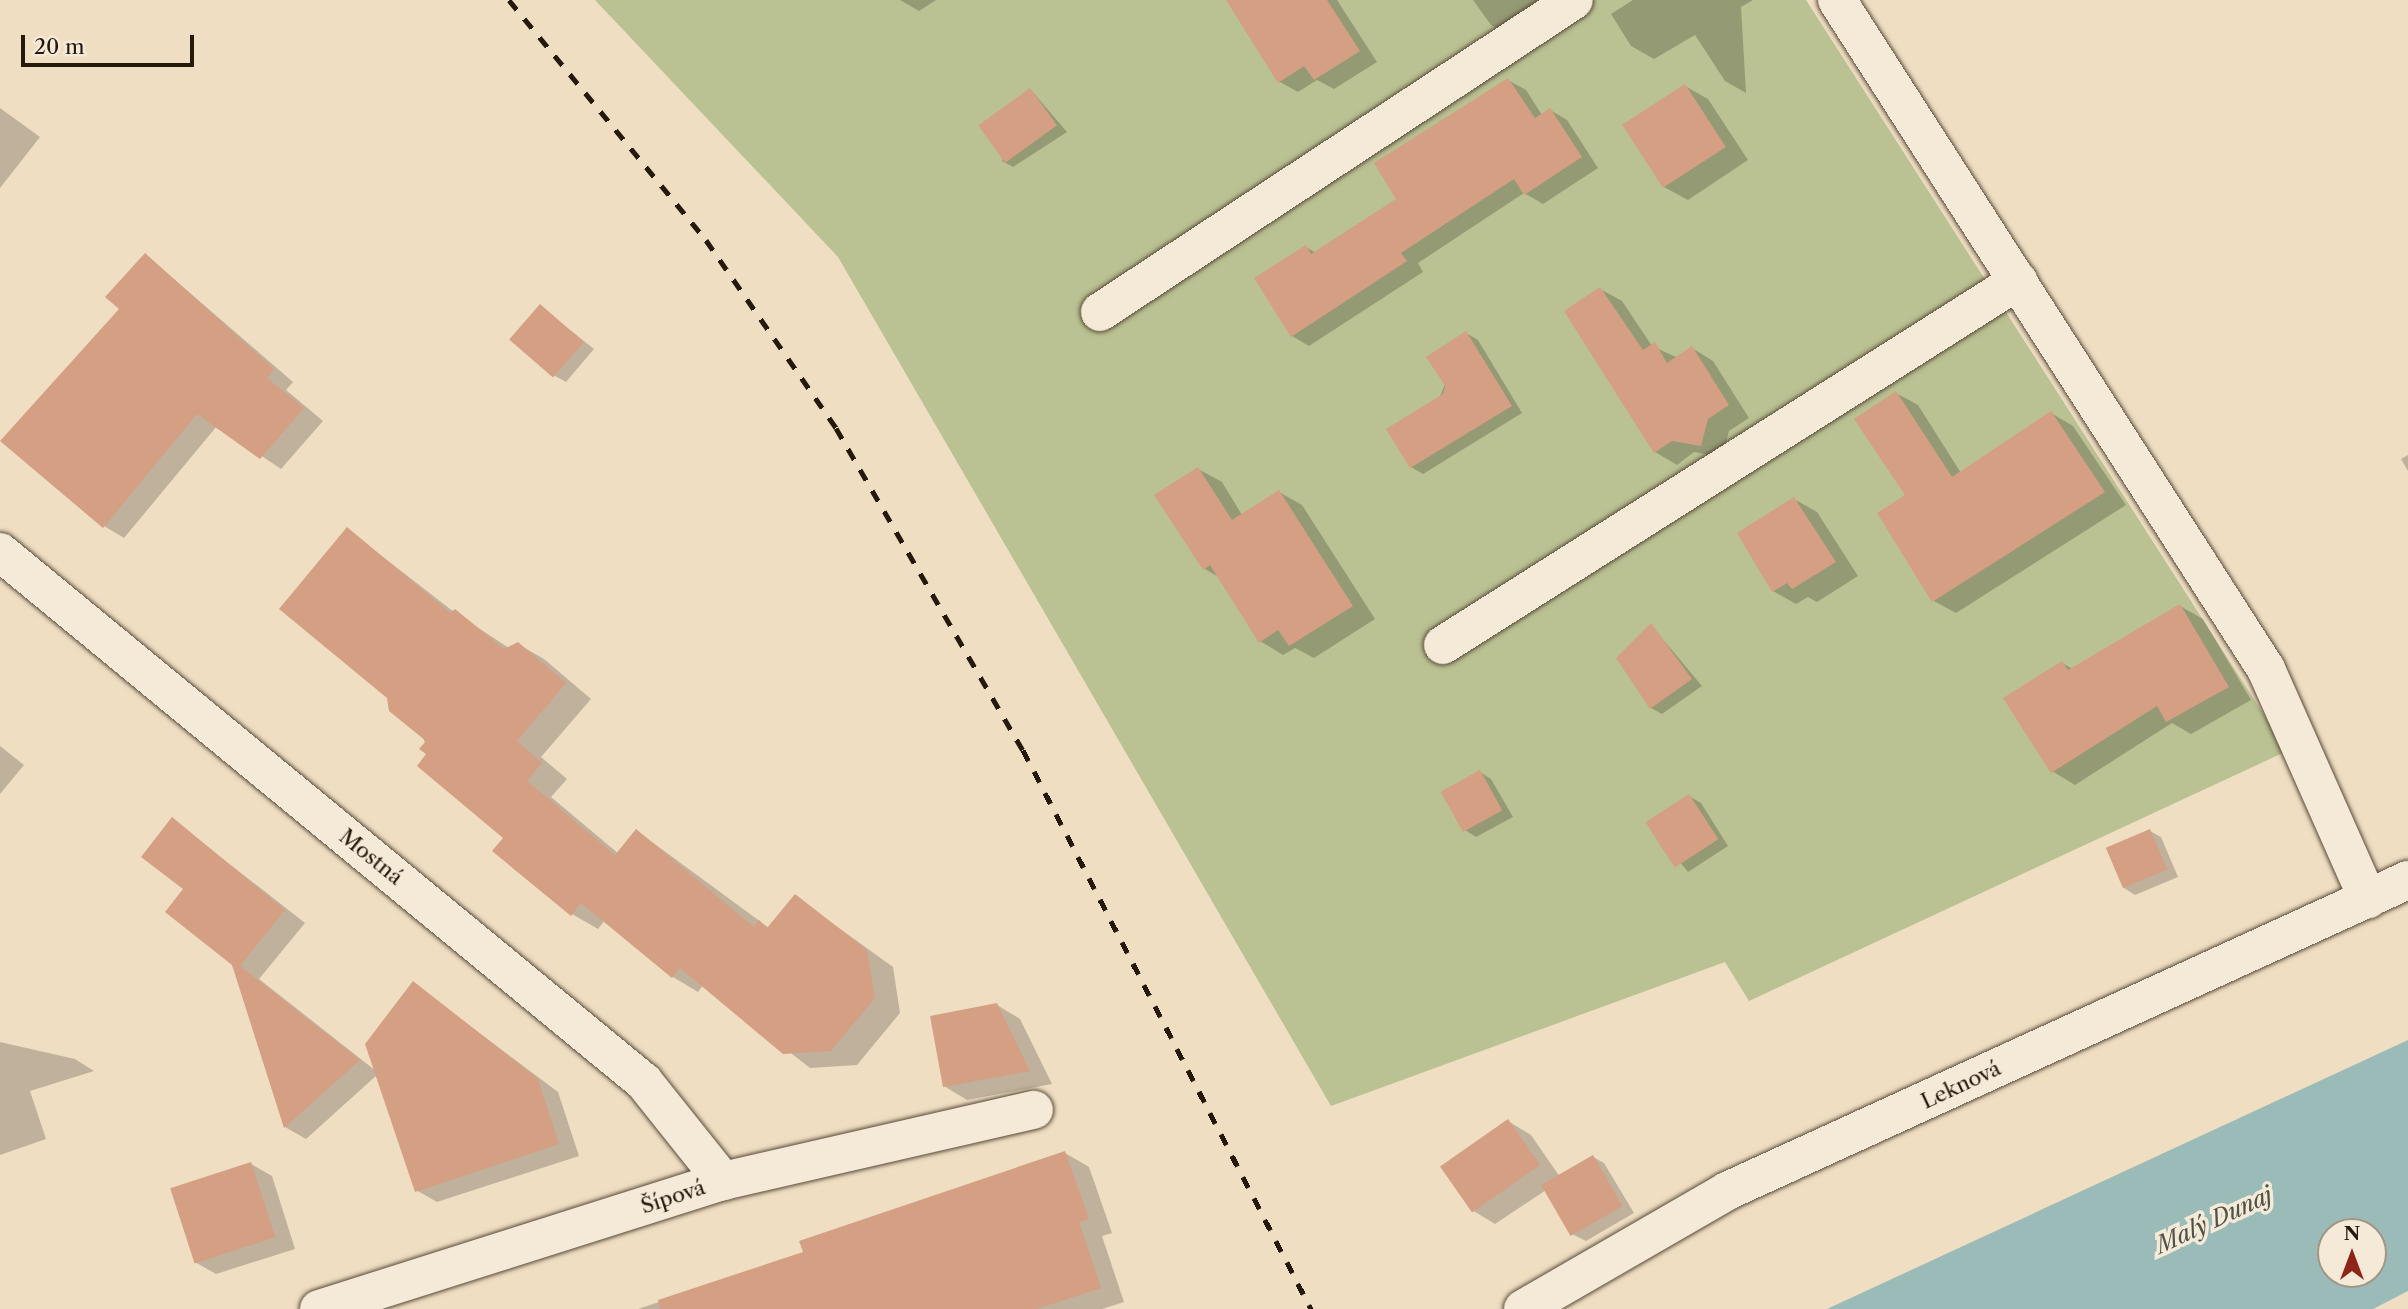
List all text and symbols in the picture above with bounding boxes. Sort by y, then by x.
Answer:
scale bar [24,21,198,65]
text: 20 m [34,34,85,59]
street label: Mostná [334,824,408,890]
street label: Leknová [1917,1056,2005,1114]
street label: Šípová [638,1175,708,1219]
water label: Malý Dunaj [2151,1181,2277,1259]
north arrow [2317,1218,2387,1288]
text: N [2344,1222,2360,1245]

